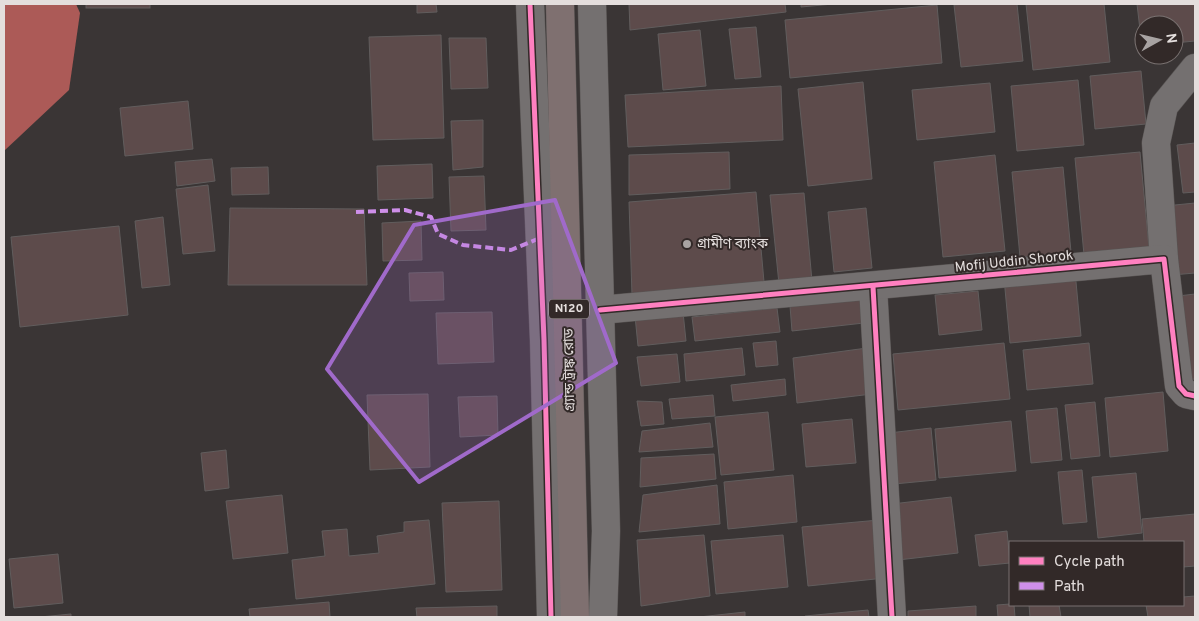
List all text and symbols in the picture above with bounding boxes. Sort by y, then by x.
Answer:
north arrow [1134,15,1184,65]
text: N [1161,32,1180,45]
place label: গ্রামীণ ব্যাংক [697,235,769,253]
marker: গ্রামীণ ব্যাংক [681,238,693,250]
street label: Mofij Uddin Shorok [954,247,1074,277]
road number: N120 [549,300,589,318]
street label: গ্র্যান্ড ট্রাঙ্ক রোড [560,327,579,412]
legend [1009,541,1184,606]
text: Cycle path [1054,553,1125,572]
text: Path [1054,578,1085,597]

